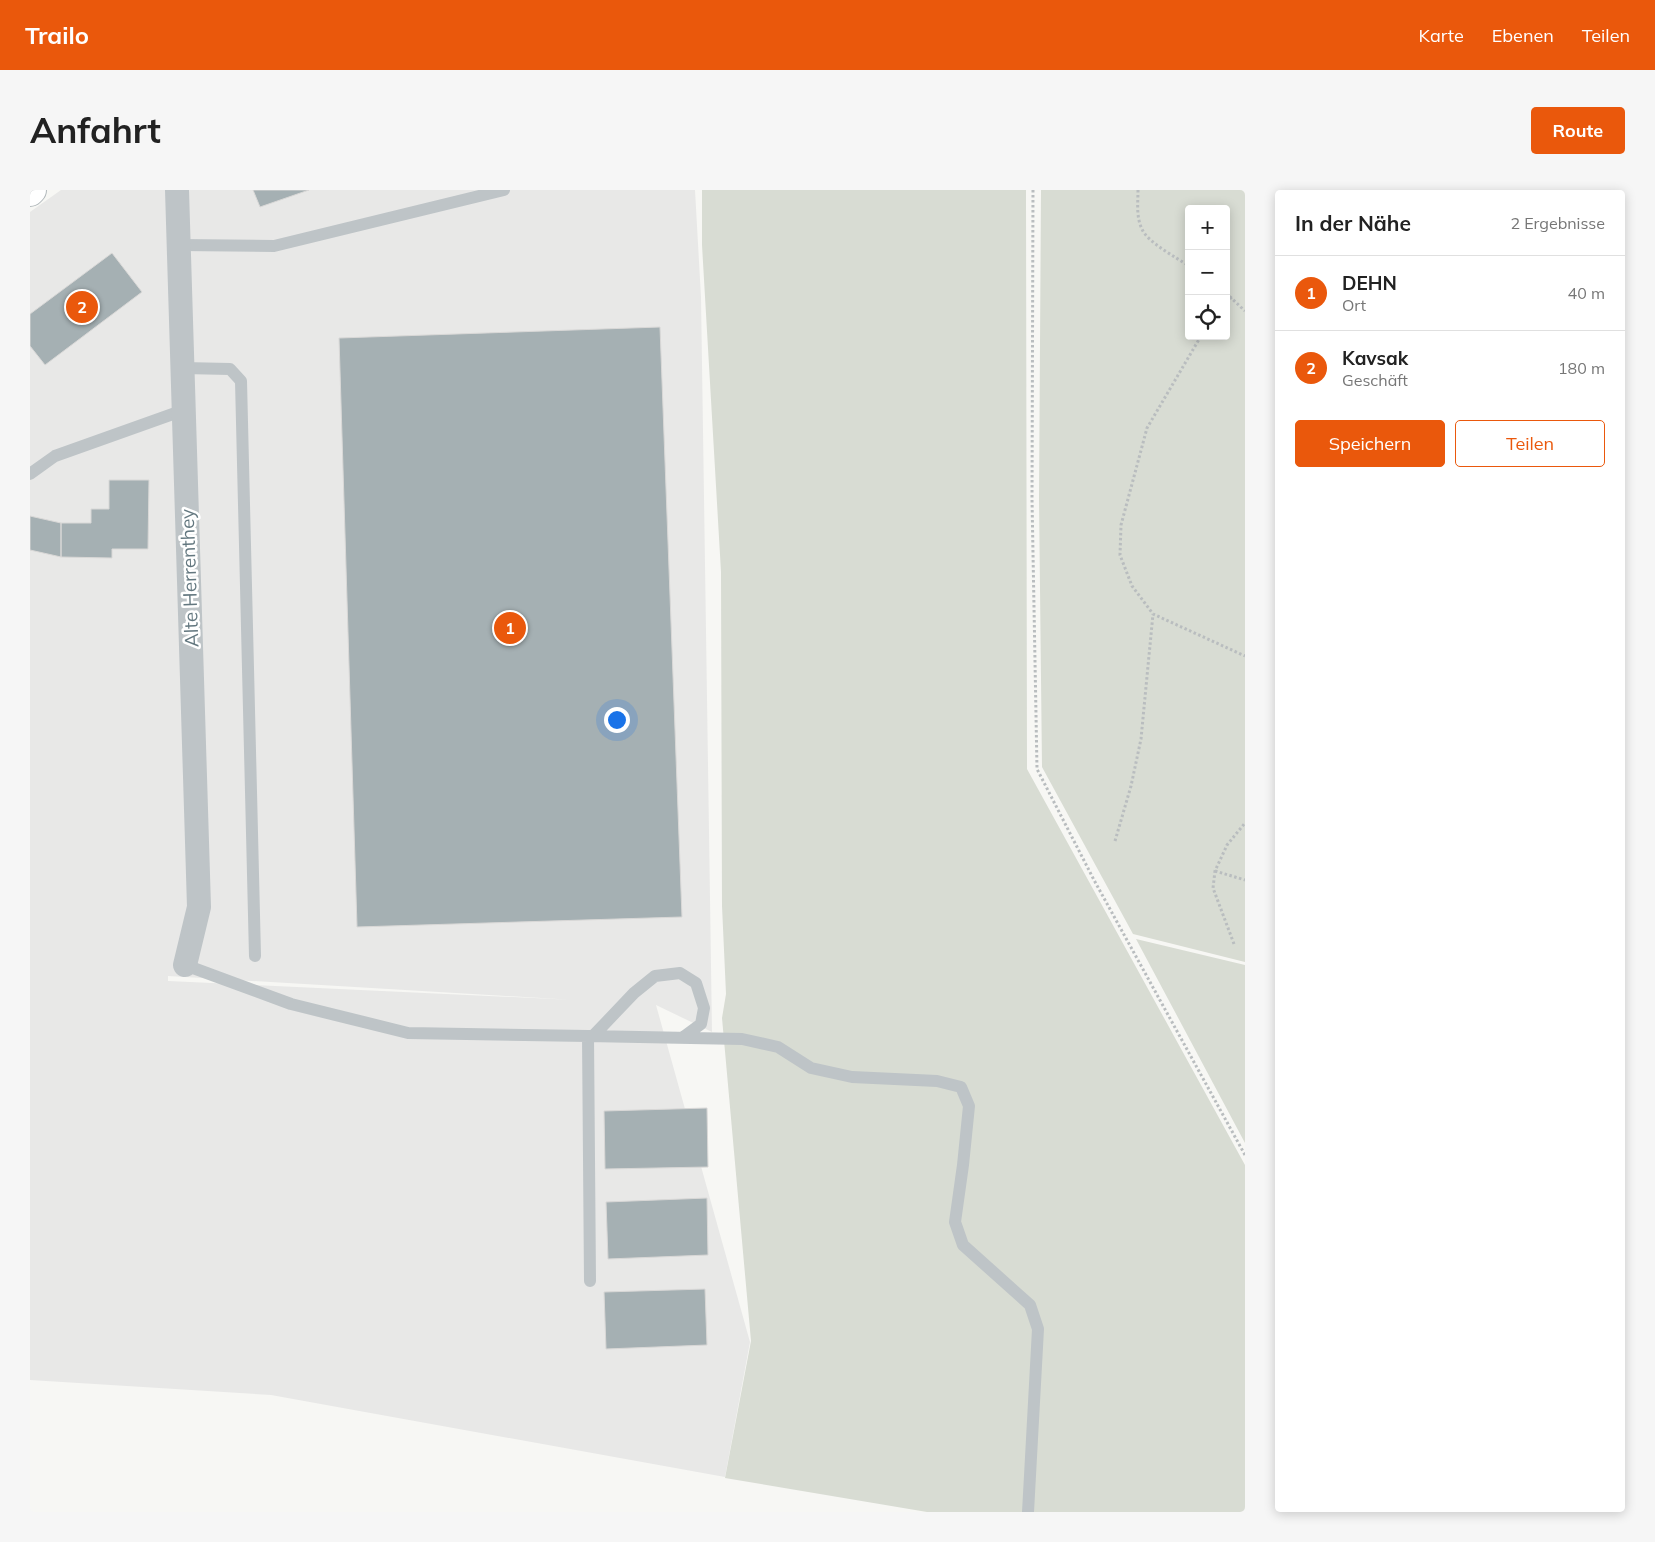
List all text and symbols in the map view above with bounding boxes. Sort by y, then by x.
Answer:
text: Trailo [25,20,89,50]
text: Karte [1418,24,1464,47]
text: Ebenen [1492,24,1554,47]
text: Teilen [1582,24,1630,47]
button: Route [1531,107,1625,154]
text: Anfahrt [30,108,161,152]
map controls [1185,205,1230,340]
button: + [1185,205,1230,250]
text: In der Nähe [1295,210,1411,236]
text: 2 Ergebnisse [1510,213,1605,233]
button: − [1185,250,1230,295]
text: DEHN [1342,271,1397,295]
text: 1 [1306,283,1316,303]
text: 40 m [1568,283,1605,303]
pin: 2 [66,288,98,326]
button: locate [1185,295,1230,340]
text: Ort [1342,295,1366,315]
text: Kavsak [1342,346,1408,370]
text: 2 [1306,358,1316,378]
text: 180 m [1558,358,1605,378]
text: Geschäft [1342,370,1408,390]
button: Speichern [1295,420,1445,467]
button: Teilen [1455,420,1605,467]
street label: Alte Herrenthey [175,508,203,648]
pin: 1 [494,609,526,647]
your location [604,707,630,733]

